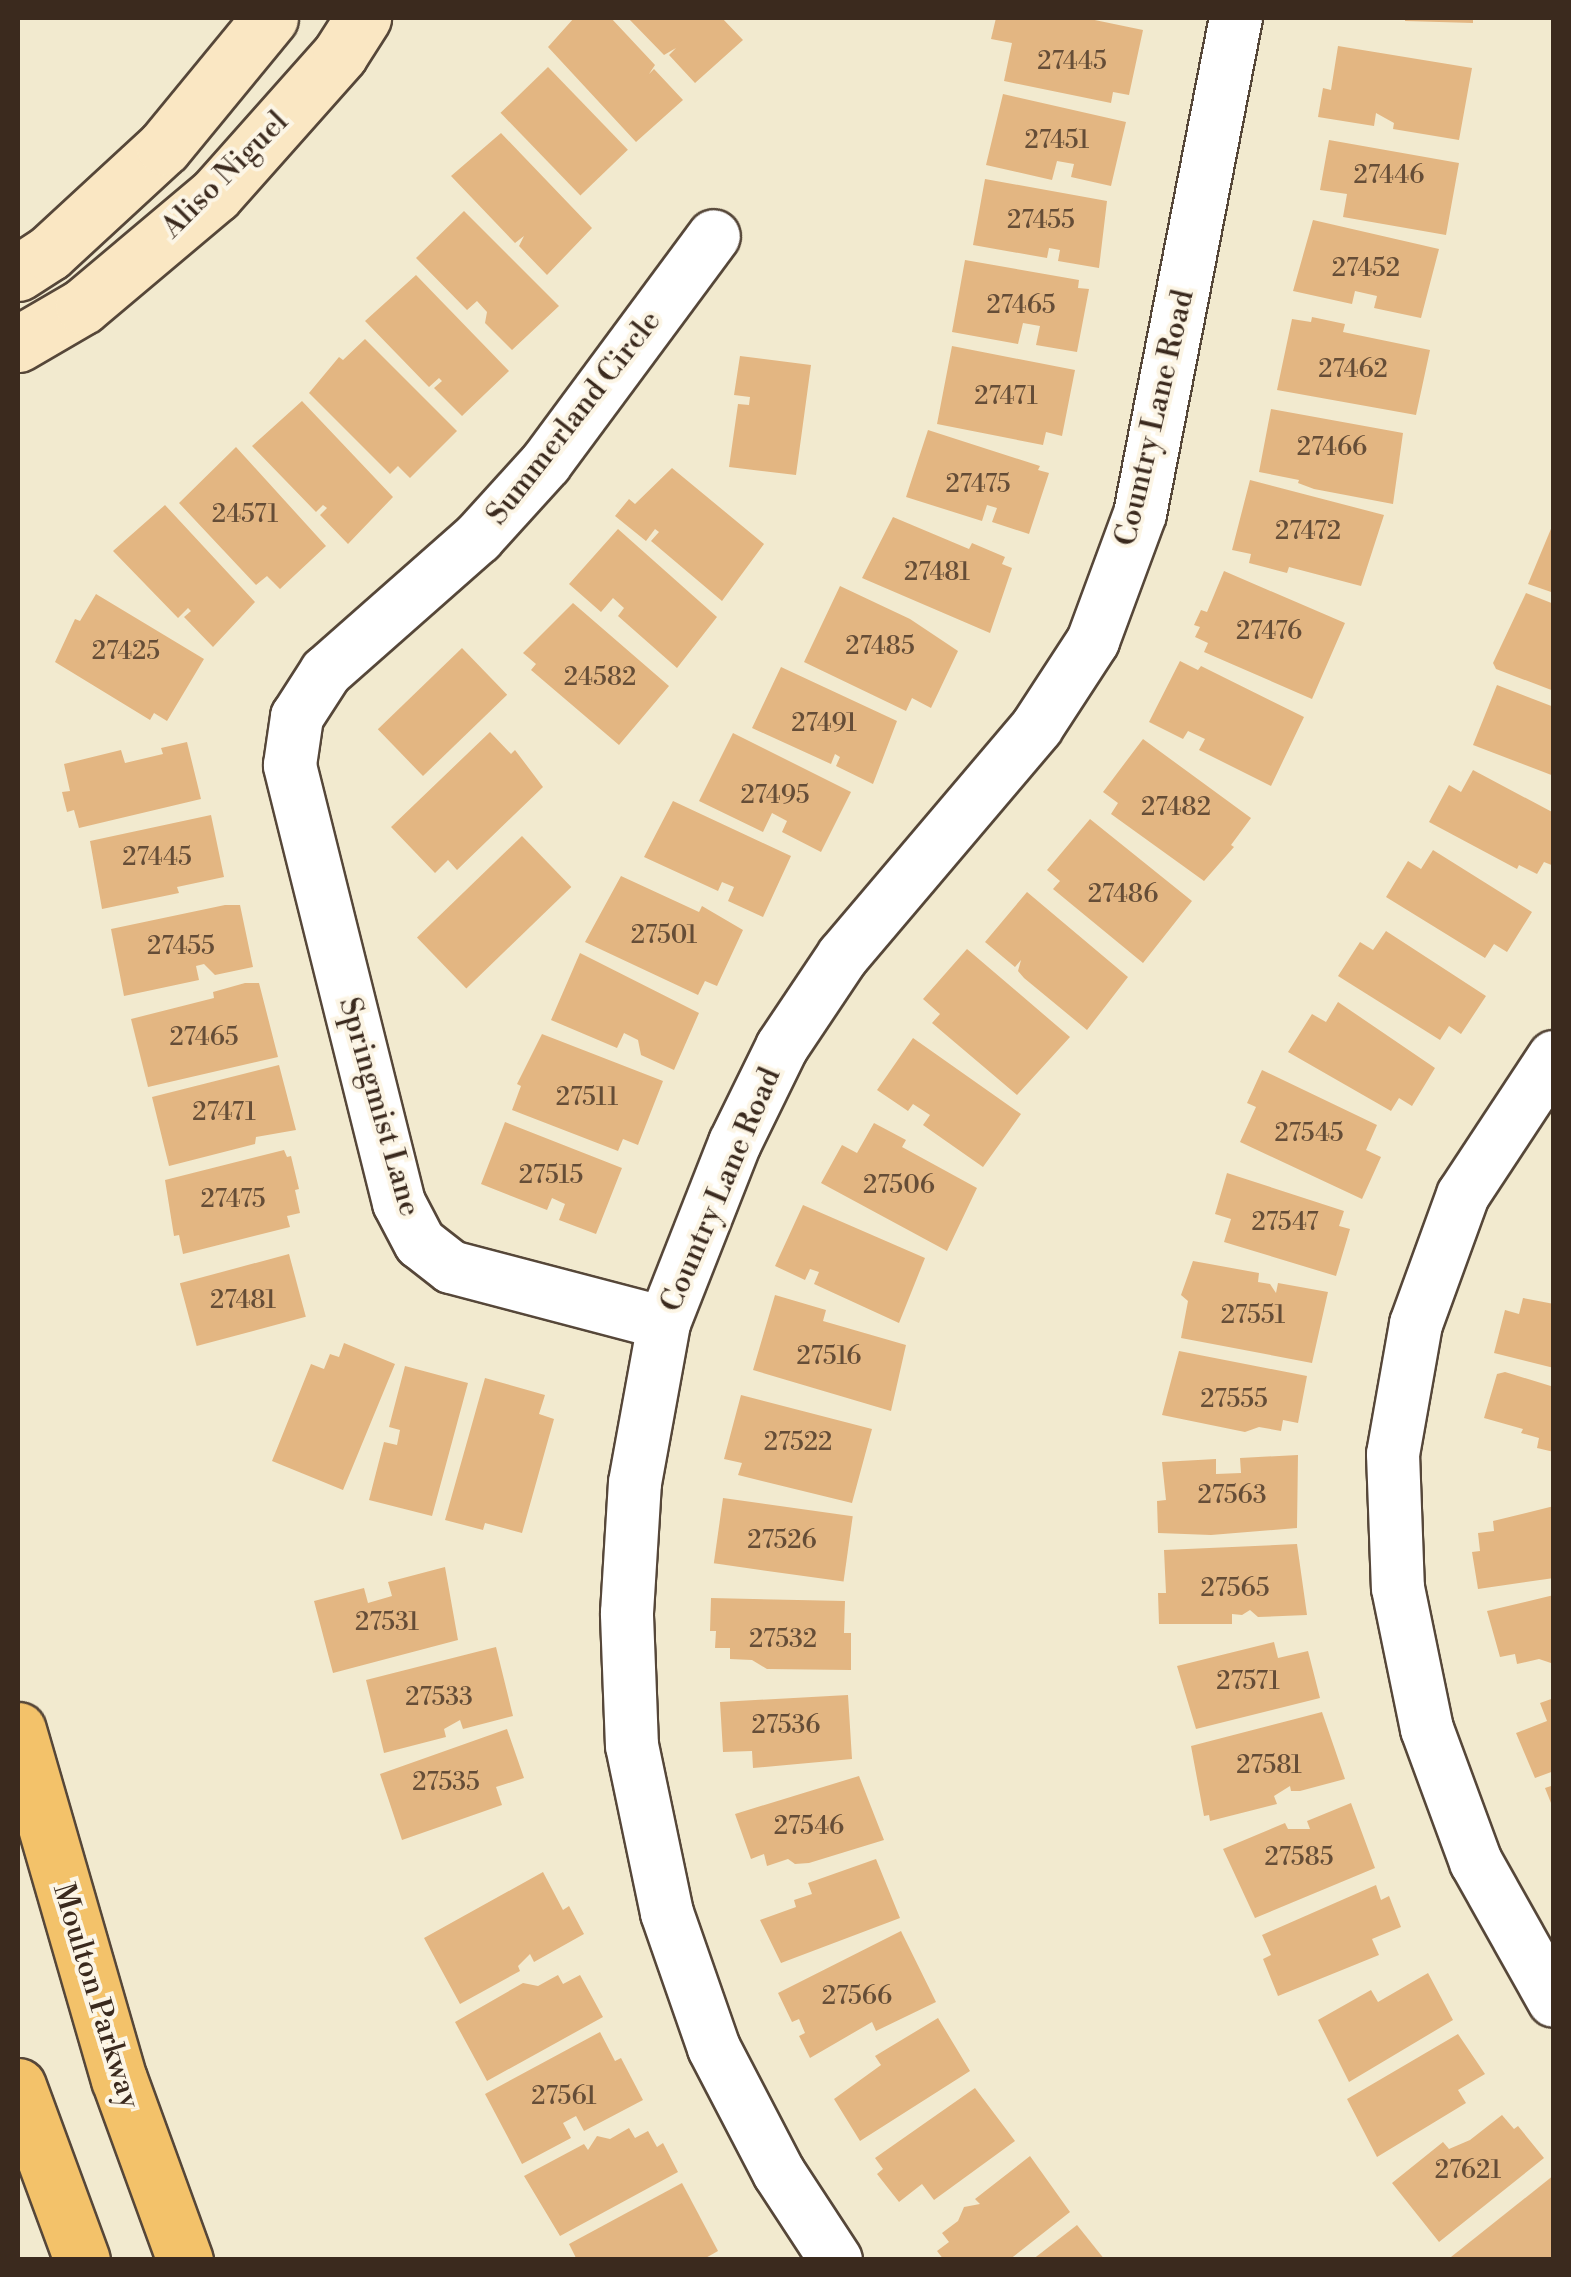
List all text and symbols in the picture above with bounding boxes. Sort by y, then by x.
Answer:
house number: 27445 [1037,47,1107,77]
street label: Aliso Niguel [154,104,296,246]
house number: 27451 [1025,126,1089,156]
house number: 27446 [1354,161,1424,191]
house number: 27455 [1007,206,1075,236]
house number: 27452 [1332,254,1400,284]
street label: Country Lane Road [1108,286,1202,550]
house number: 27465 [986,291,1056,321]
street label: Summerland Circle [479,304,669,532]
house number: 27462 [1318,355,1388,385]
house number: 27471 [974,382,1038,412]
house number: 27466 [1297,433,1367,463]
house number: 27475 [945,470,1011,500]
house number: 24571 [212,500,278,530]
house number: 27472 [1275,517,1341,547]
house number: 27481 [904,558,970,588]
house number: 27476 [1236,617,1302,647]
house number: 27485 [845,632,915,662]
house number: 27425 [92,637,160,667]
house number: 24582 [564,663,636,693]
house number: 27491 [791,709,857,739]
house number: 27495 [740,781,810,811]
house number: 27482 [1141,793,1211,823]
house number: 27445 [122,843,192,873]
house number: 27486 [1088,880,1158,910]
house number: 27501 [631,921,697,951]
house number: 27455 [147,932,215,962]
street label: Springmist Lane [331,993,427,1221]
house number: 27465 [169,1023,239,1053]
street label: Country Lane Road [653,1063,789,1317]
house number: 27511 [556,1083,618,1113]
house number: 27471 [192,1098,256,1128]
house number: 27545 [1274,1119,1344,1149]
house number: 27515 [519,1161,583,1191]
house number: 27506 [863,1171,935,1201]
house number: 27475 [200,1185,266,1215]
house number: 27547 [1252,1208,1318,1238]
house number: 27481 [210,1286,276,1316]
house number: 27551 [1221,1301,1285,1331]
house number: 27516 [796,1342,862,1372]
house number: 27555 [1200,1385,1268,1415]
house number: 27522 [764,1428,832,1458]
house number: 27563 [1198,1481,1266,1511]
house number: 27526 [747,1526,817,1556]
house number: 27565 [1201,1574,1269,1604]
house number: 27531 [355,1608,419,1638]
house number: 27532 [749,1625,817,1655]
house number: 27571 [1216,1667,1280,1697]
house number: 27533 [405,1683,473,1713]
house number: 27536 [752,1711,820,1741]
house number: 27581 [1236,1751,1302,1781]
house number: 27535 [412,1768,480,1798]
house number: 27546 [774,1812,844,1842]
house number: 27585 [1264,1843,1334,1873]
street label: Moulton Parkway [45,1879,147,2113]
house number: 27566 [822,1982,892,2012]
house number: 27561 [531,2082,597,2112]
house number: 27621 [1435,2156,1501,2186]

